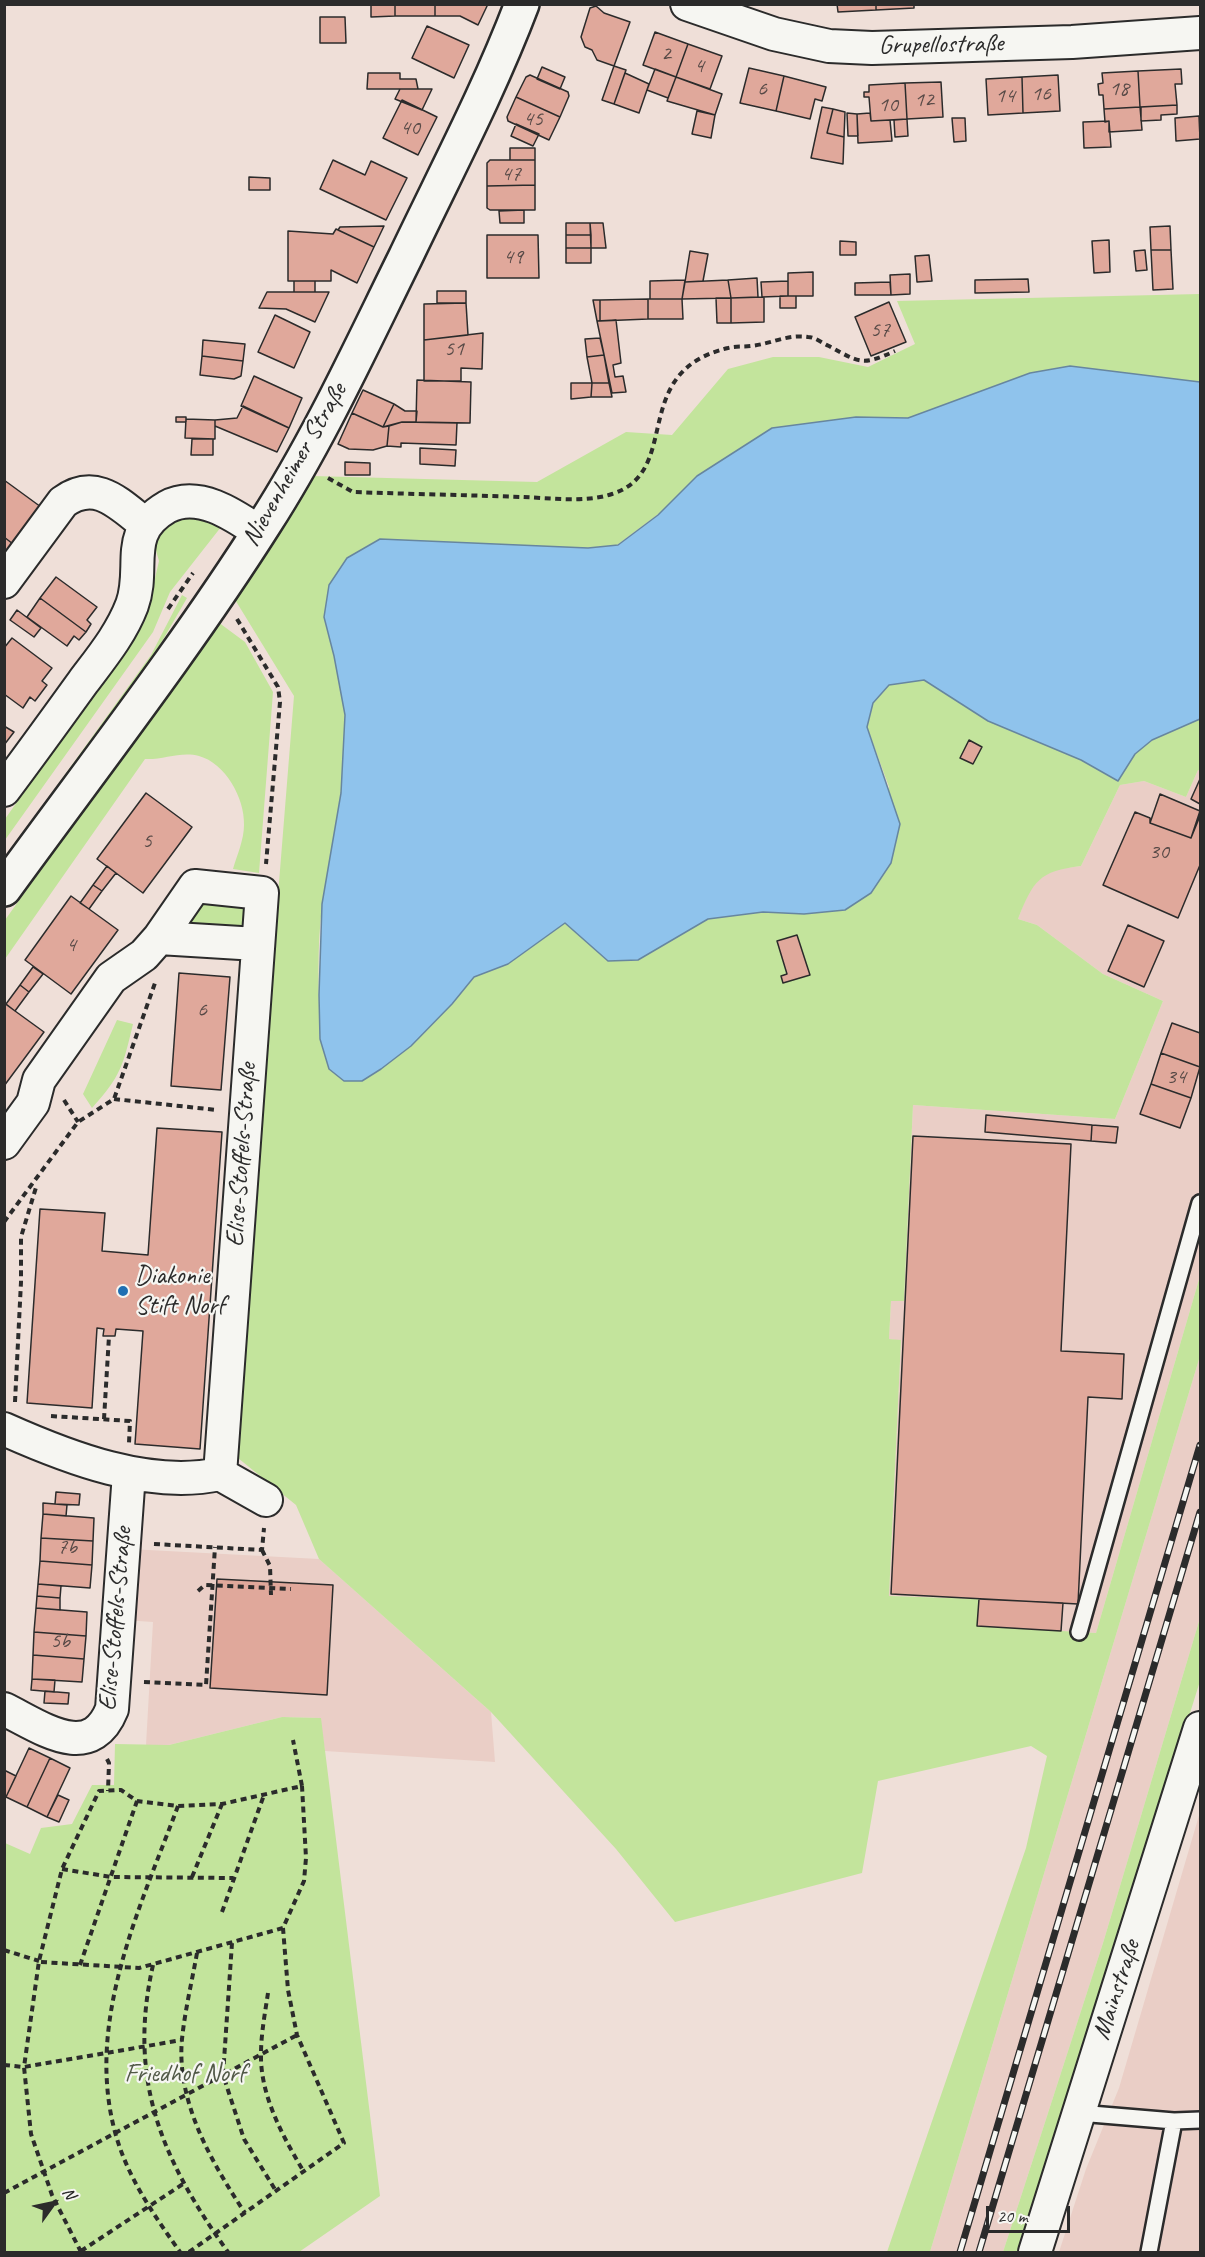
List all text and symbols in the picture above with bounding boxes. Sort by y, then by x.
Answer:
street label: Grupellostraße [878,28,1004,62]
house number: 2 [661,41,671,67]
house number: 4 [694,53,704,79]
house number: 6 [757,76,767,102]
house number: 18 [1109,76,1129,102]
house number: 16 [1031,81,1051,107]
house number: 14 [995,83,1015,109]
house number: 12 [914,87,934,113]
house number: 10 [878,92,898,118]
house number: 45 [523,106,543,132]
house number: 40 [400,115,420,141]
house number: 47 [501,161,521,187]
house number: 49 [503,244,523,270]
house number: 57 [870,317,890,343]
house number: 51 [444,336,464,362]
street label: Nievenheimer Straße [236,378,354,552]
house number: 5 [142,828,152,854]
house number: 30 [1149,839,1169,865]
house number: 4 [66,932,76,958]
house number: 6 [197,997,207,1023]
street label: Elise-Stoffels-Straße [220,1062,264,1248]
house number: 34 [1166,1064,1186,1090]
place label: Diakonie Stift Norf [135,1260,225,1322]
marker: Diakonie Stift Norf [116,1284,130,1298]
street label: Elise-Stoffels-Straße [92,1526,140,1712]
house number: 7b [57,1534,77,1560]
house number: 5b [50,1628,70,1654]
street label: Mainstraße [1086,1936,1148,2044]
park label: Friedhof Norf [124,2058,246,2090]
north arrow [24,2173,84,2233]
text: N [58,2184,80,2203]
scale bar [989,2194,1073,2232]
text: 20 m [997,2205,1028,2227]

